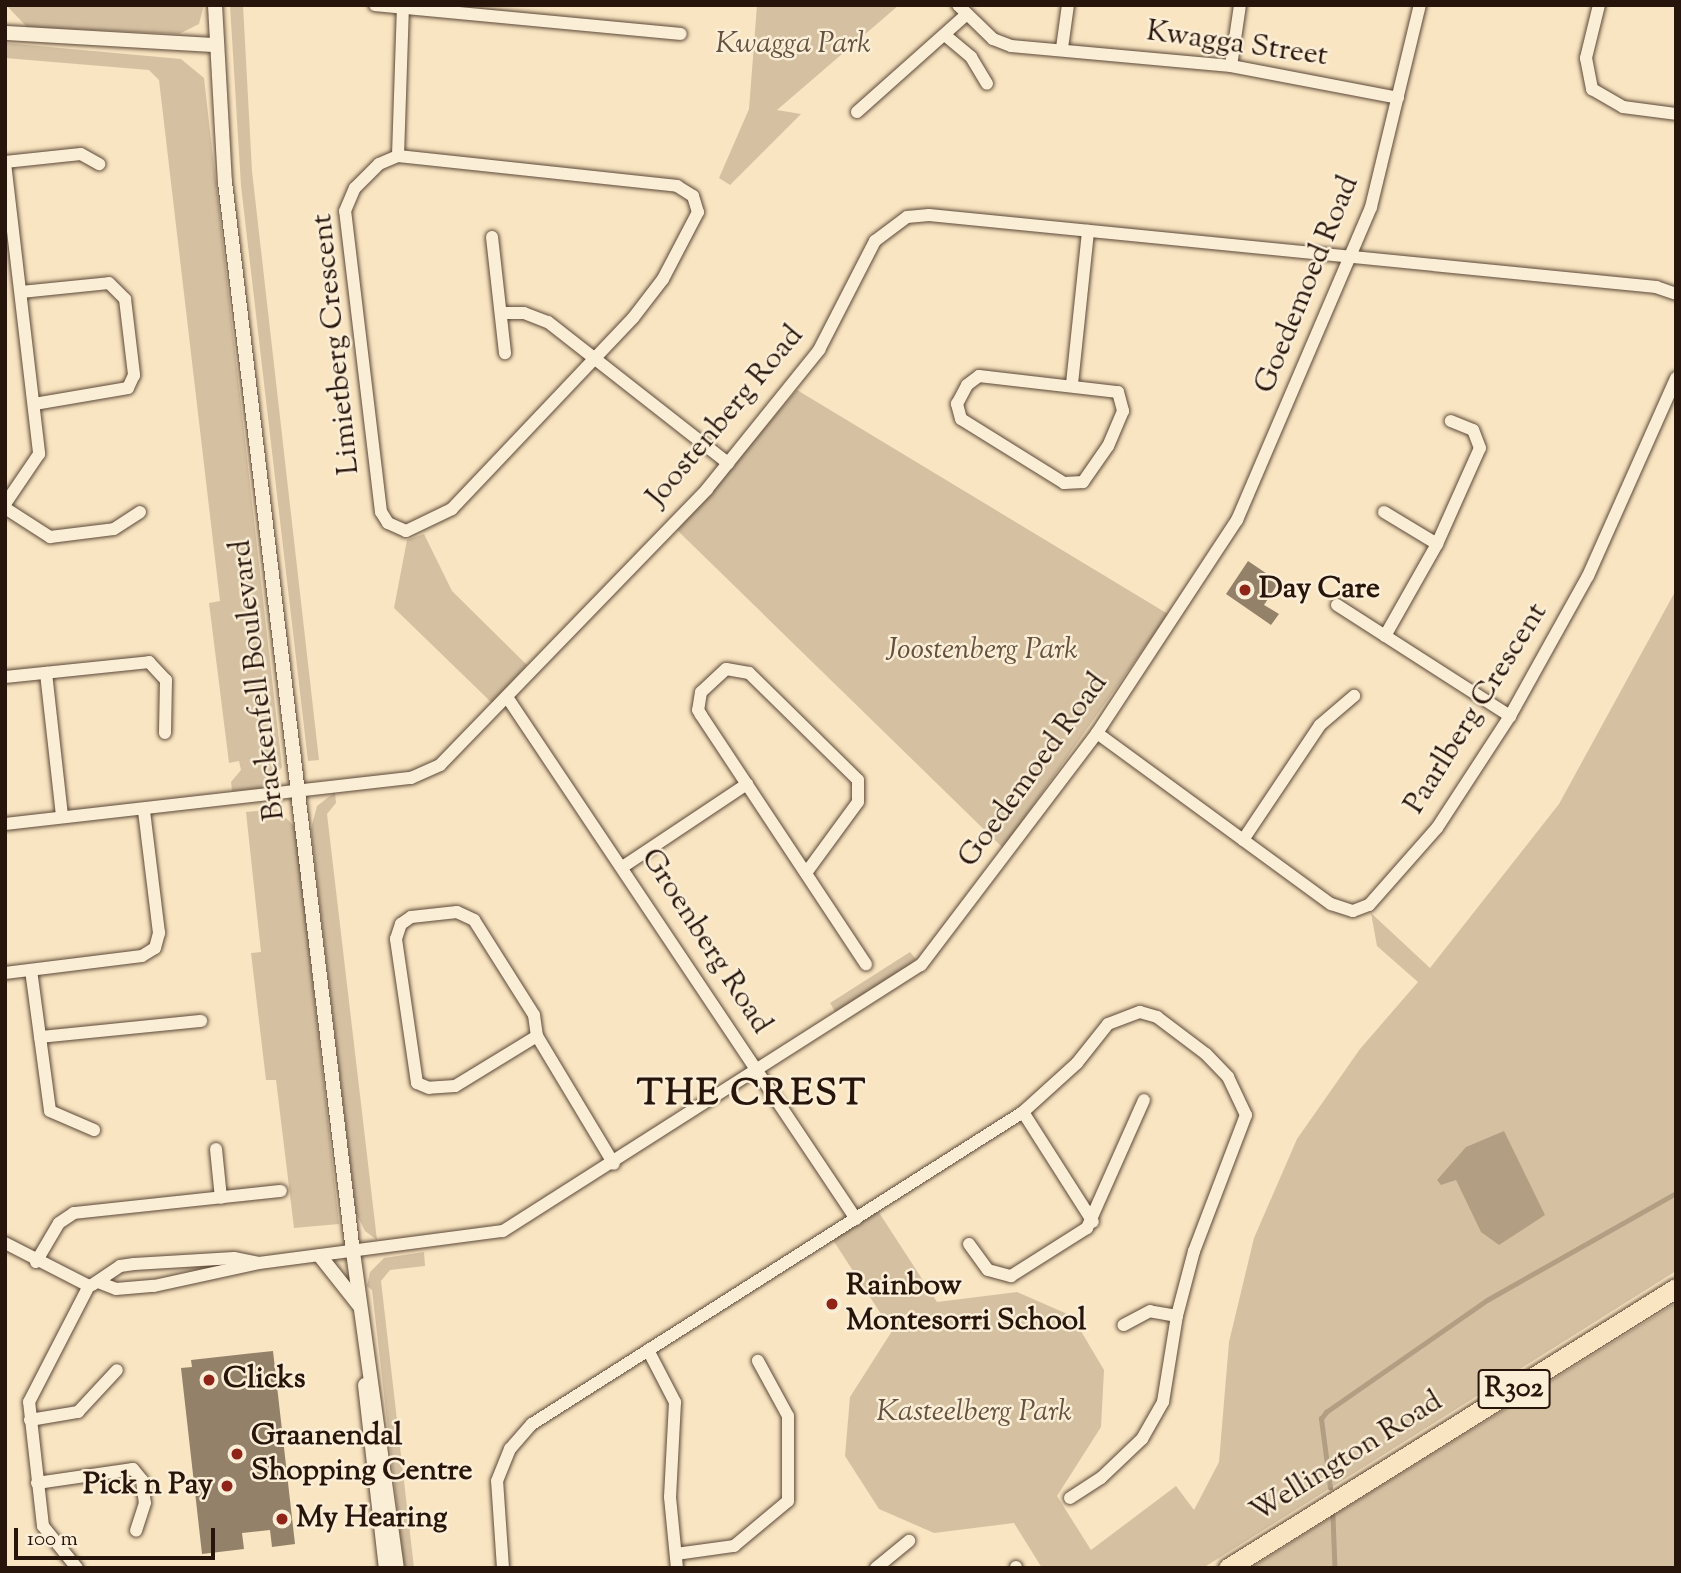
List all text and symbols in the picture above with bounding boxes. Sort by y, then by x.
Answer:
street label: Kwagga Street [1144,14,1330,76]
park label: Kwagga Park [715,27,871,63]
street label: Goedemoed Road [1248,171,1368,399]
street label: Limietberg Crescent [305,212,369,476]
street label: Joostenberg Road [640,319,812,515]
street label: Brackenfell Boulevard [224,538,294,822]
place label: Day Care [1259,572,1380,608]
marker: Day Care [1237,582,1253,598]
street label: Paarlberg Crescent [1398,597,1556,821]
park label: Joostenberg Park [886,633,1078,669]
street label: Goedemoed Road [951,667,1117,875]
street label: Groenberg Road [632,843,778,1041]
district label: THE CREST [638,1073,866,1117]
place label: Rainbow Montesorri School [846,1269,1086,1340]
marker: Rainbow Montesorri School [824,1296,840,1312]
place label: Clicks [223,1362,305,1398]
road number: R302 [1477,1364,1551,1414]
marker: Clicks [201,1372,217,1388]
street label: Wellington Road [1244,1385,1450,1531]
park label: Kasteelberg Park [876,1395,1072,1431]
place label: Graanendal Shopping Centre [251,1419,473,1490]
marker: Graanendal Shopping Centre [229,1446,245,1462]
place label: Pick n Pay [83,1468,213,1504]
marker: Pick n Pay [219,1478,235,1494]
place label: My Hearing [296,1501,447,1537]
marker: My Hearing [274,1511,290,1527]
scale bar [18,1514,219,1558]
text: 100 m [27,1525,78,1555]

